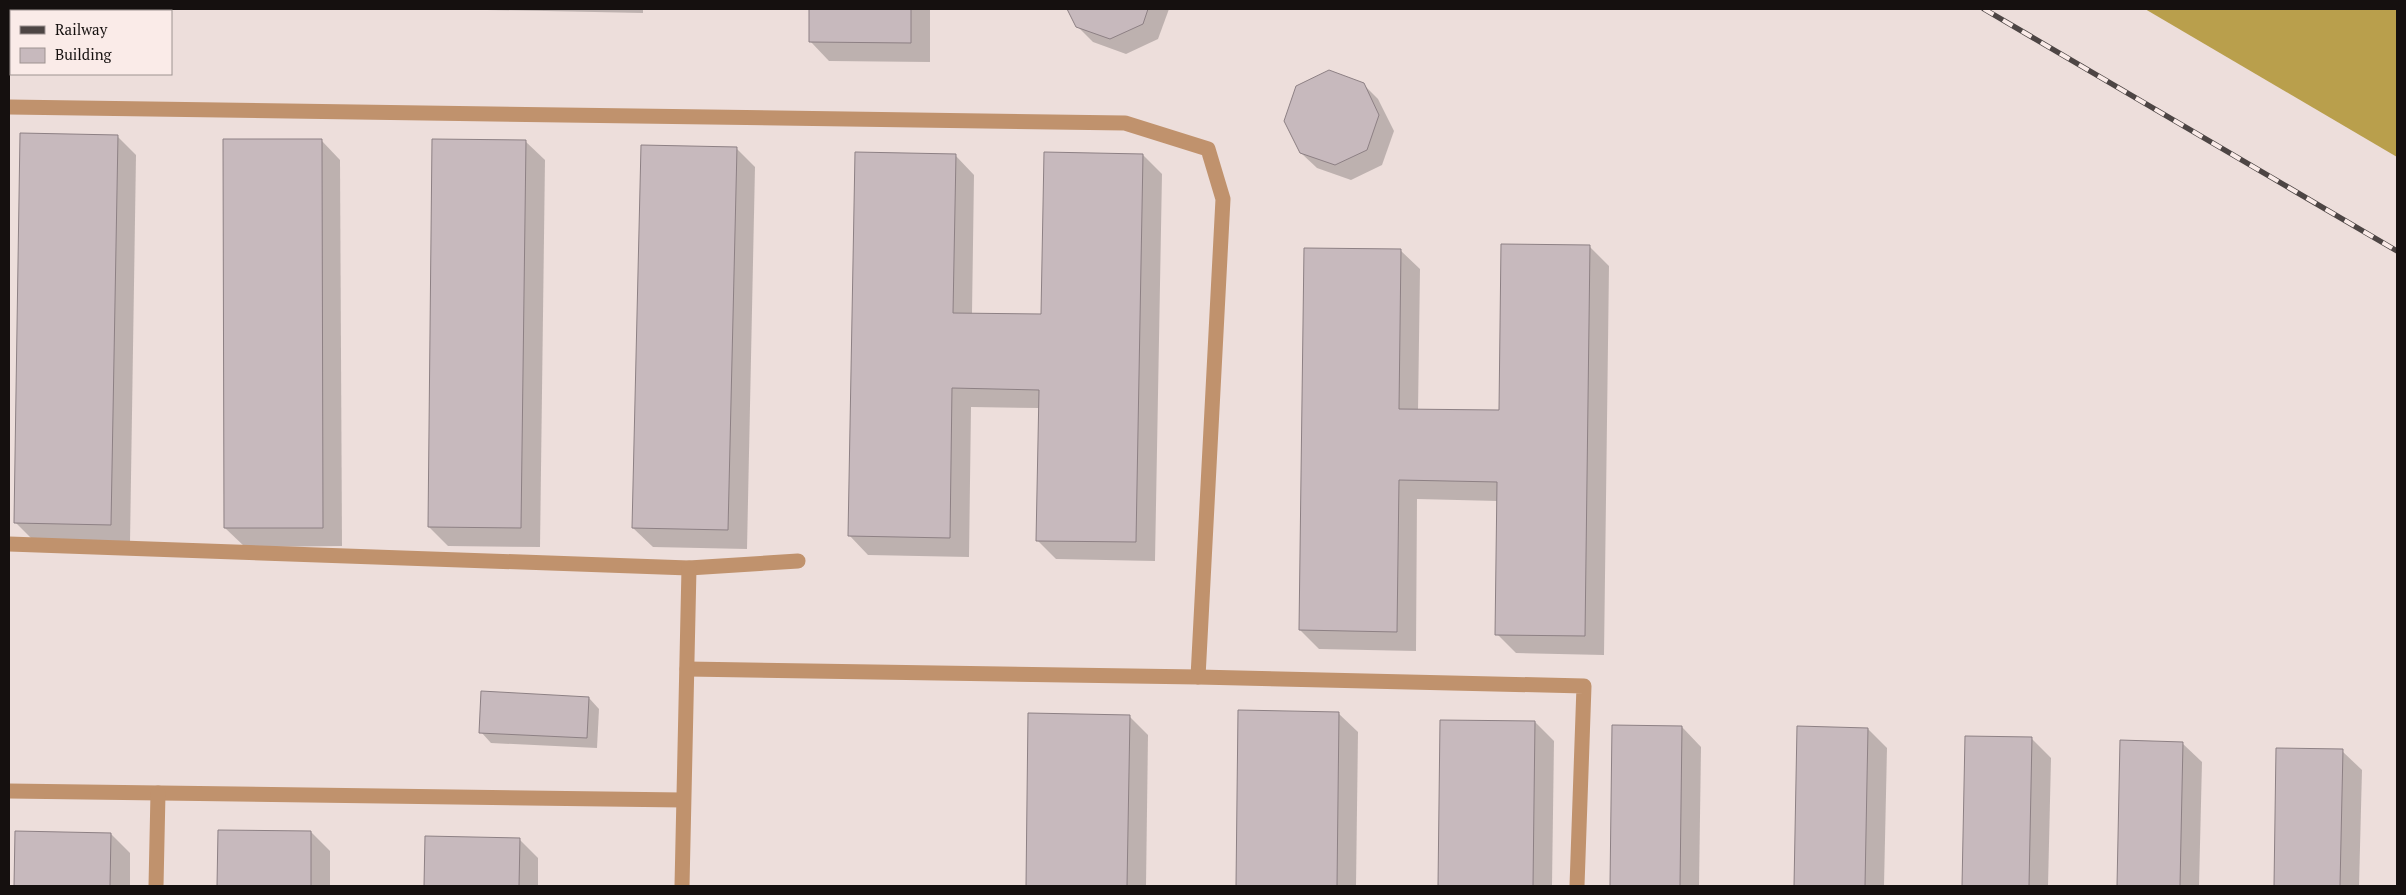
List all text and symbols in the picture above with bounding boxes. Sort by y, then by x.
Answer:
legend [10,10,172,75]
text: Railway [55,19,108,39]
text: Building [55,44,113,64]

